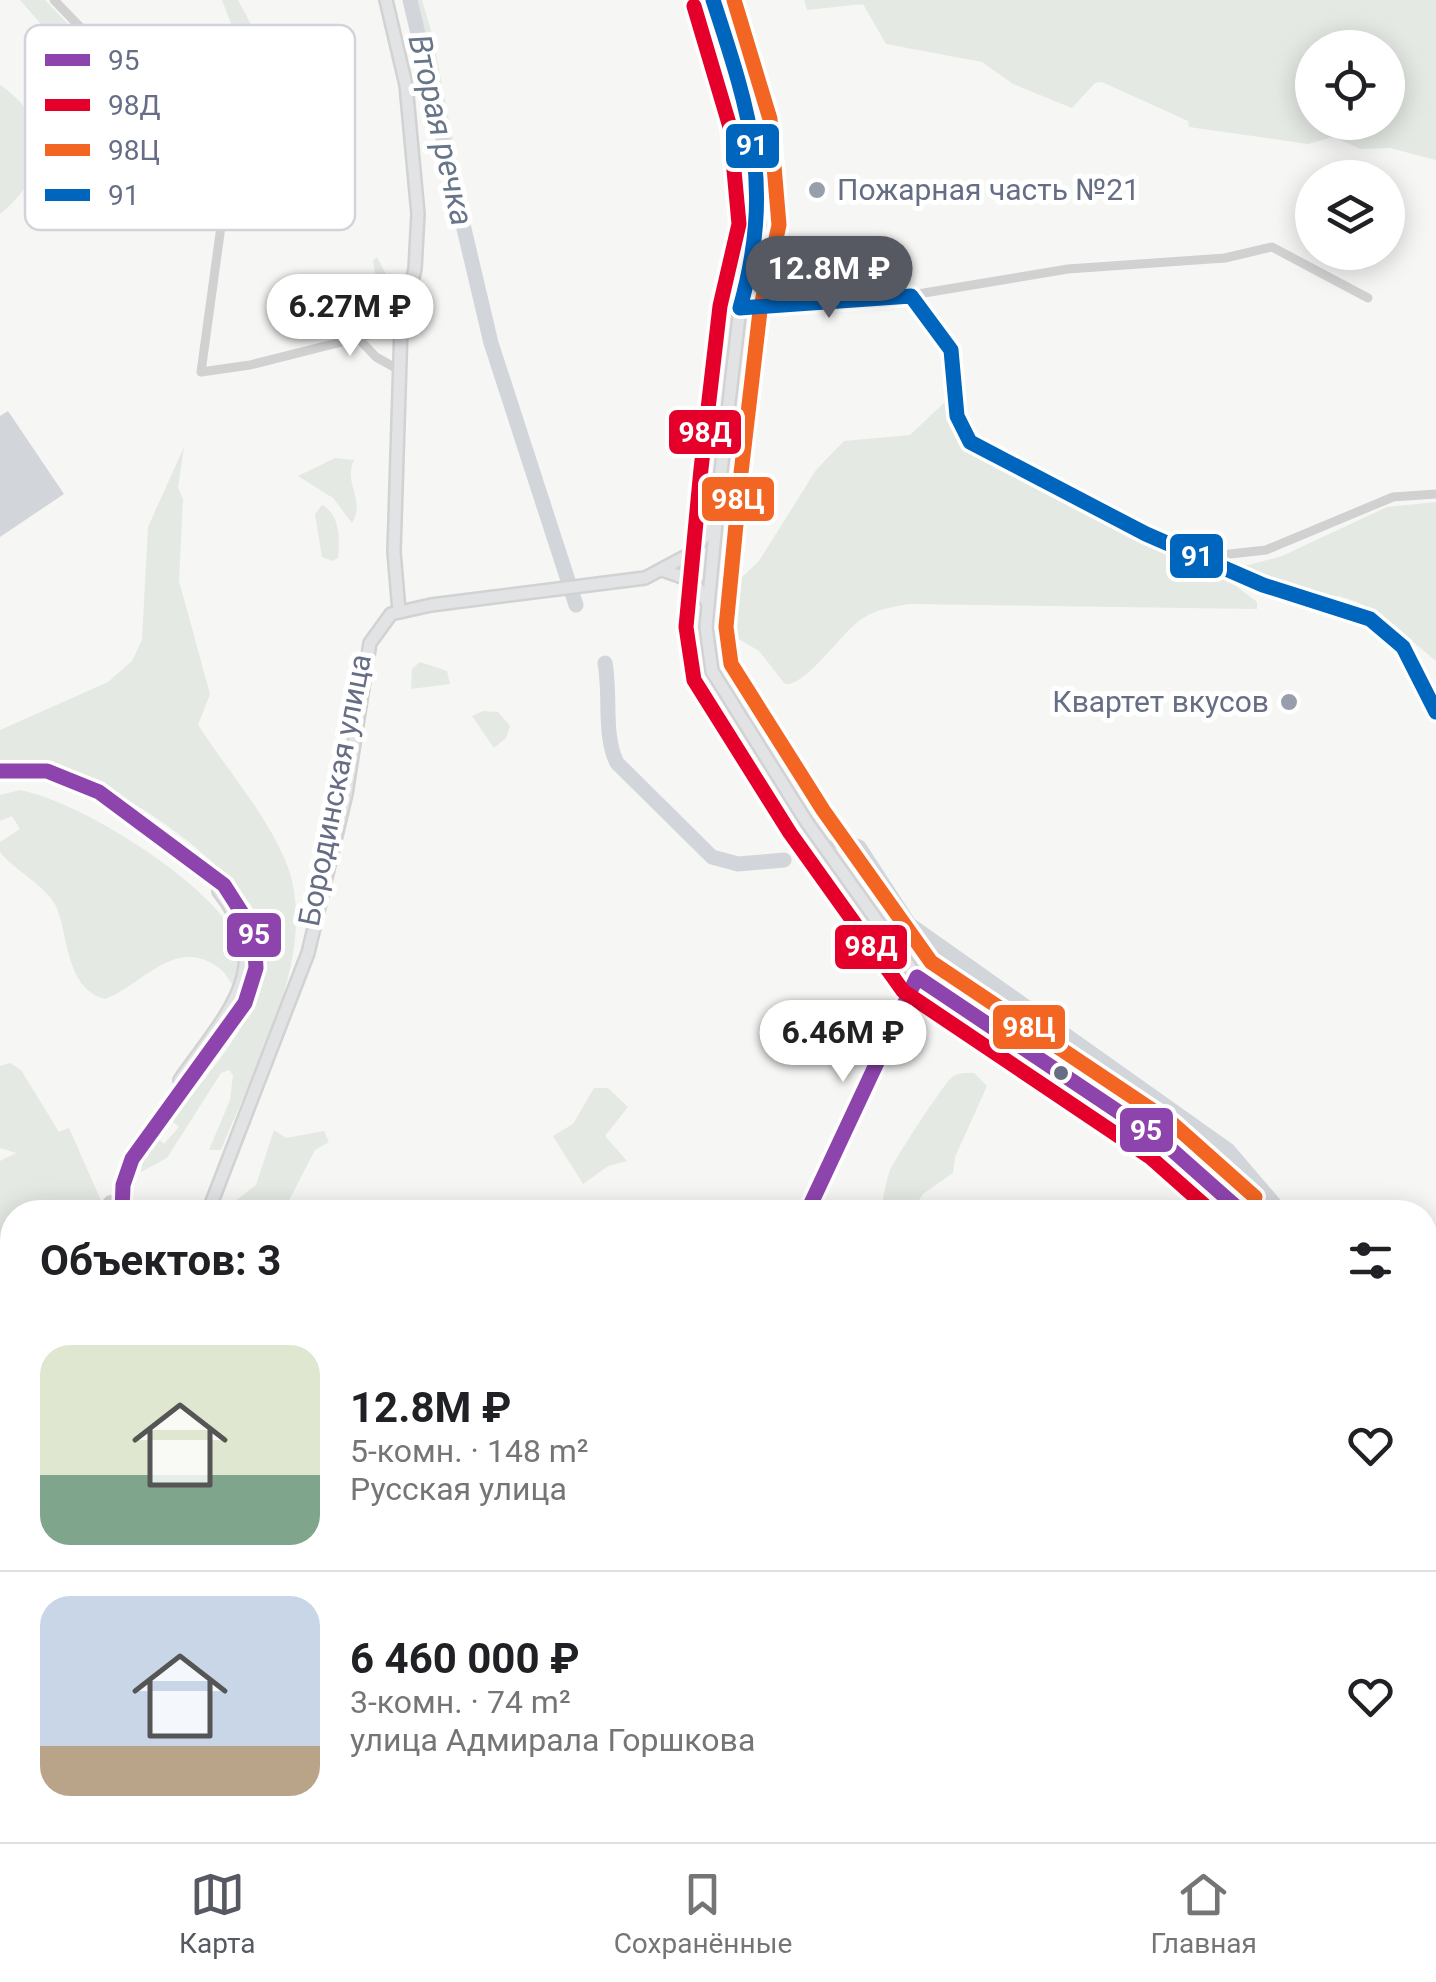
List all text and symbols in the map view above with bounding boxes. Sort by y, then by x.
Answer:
legend [25,25,355,230]
map controls [1295,30,1405,270]
button: locate [1295,30,1405,140]
water label: Вторая речка [401,31,481,229]
text: 95 [108,44,139,77]
text: 98Д [108,89,161,122]
line badge: 91 [724,122,781,170]
text: 91 [736,129,768,162]
text: 98Ц [108,134,160,167]
button: layers [1295,160,1405,270]
place label: Пожарная часть №21 [837,172,1140,207]
text: 91 [108,179,139,212]
marker: Пожарная часть №21 [806,179,828,201]
pin: 12.8M ₽ [737,236,921,321]
text: 12.8M ₽ [768,249,890,287]
pin: 6.27M ₽ [258,274,442,359]
text: 6.27M ₽ [289,287,411,325]
line badge: 98Д [667,408,743,456]
text: 98Д [679,416,732,449]
line badge: 98Ц [700,475,776,523]
text: 98Ц [711,483,765,516]
line badge: 91 [1168,532,1225,580]
text: 91 [1181,540,1213,573]
street label: Бородинская улица [291,651,378,929]
place label: Квартет вкусов [1052,684,1269,719]
marker: Квартет вкусов [1278,691,1300,713]
line badge: 95 [225,911,283,959]
text: 95 [238,918,270,951]
line badge: 98Д [833,923,909,971]
text: 98Д [845,930,898,963]
pin: 6.46M ₽ [751,1000,935,1085]
line badge: 98Ц [991,1003,1067,1051]
text: 98Ц [1002,1011,1056,1044]
text: 6.46M ₽ [782,1013,904,1051]
unlabelled marker [1051,1063,1071,1083]
line badge: 95 [1118,1106,1175,1154]
text: 95 [1130,1114,1162,1147]
icon: filters [1343,1233,1398,1288]
text: Объектов: 3 [40,1236,281,1285]
text: 12.8M ₽ [350,1383,511,1432]
icon: home [120,1385,240,1505]
icon: heart [1343,1418,1398,1473]
text: 5-комн. · 148 m² [350,1432,589,1470]
text: Русская улица [350,1470,567,1508]
text: 6 460 000 ₽ [350,1634,580,1683]
icon: home [120,1636,240,1756]
icon: heart [1343,1669,1398,1724]
text: 3-комн. · 74 m² [350,1683,571,1721]
text: улица Адмирала Горшкова [350,1721,755,1759]
tab: Карта [179,1867,255,1960]
tab: Сохранённые [614,1867,792,1960]
tab: Главная [1150,1867,1257,1960]

